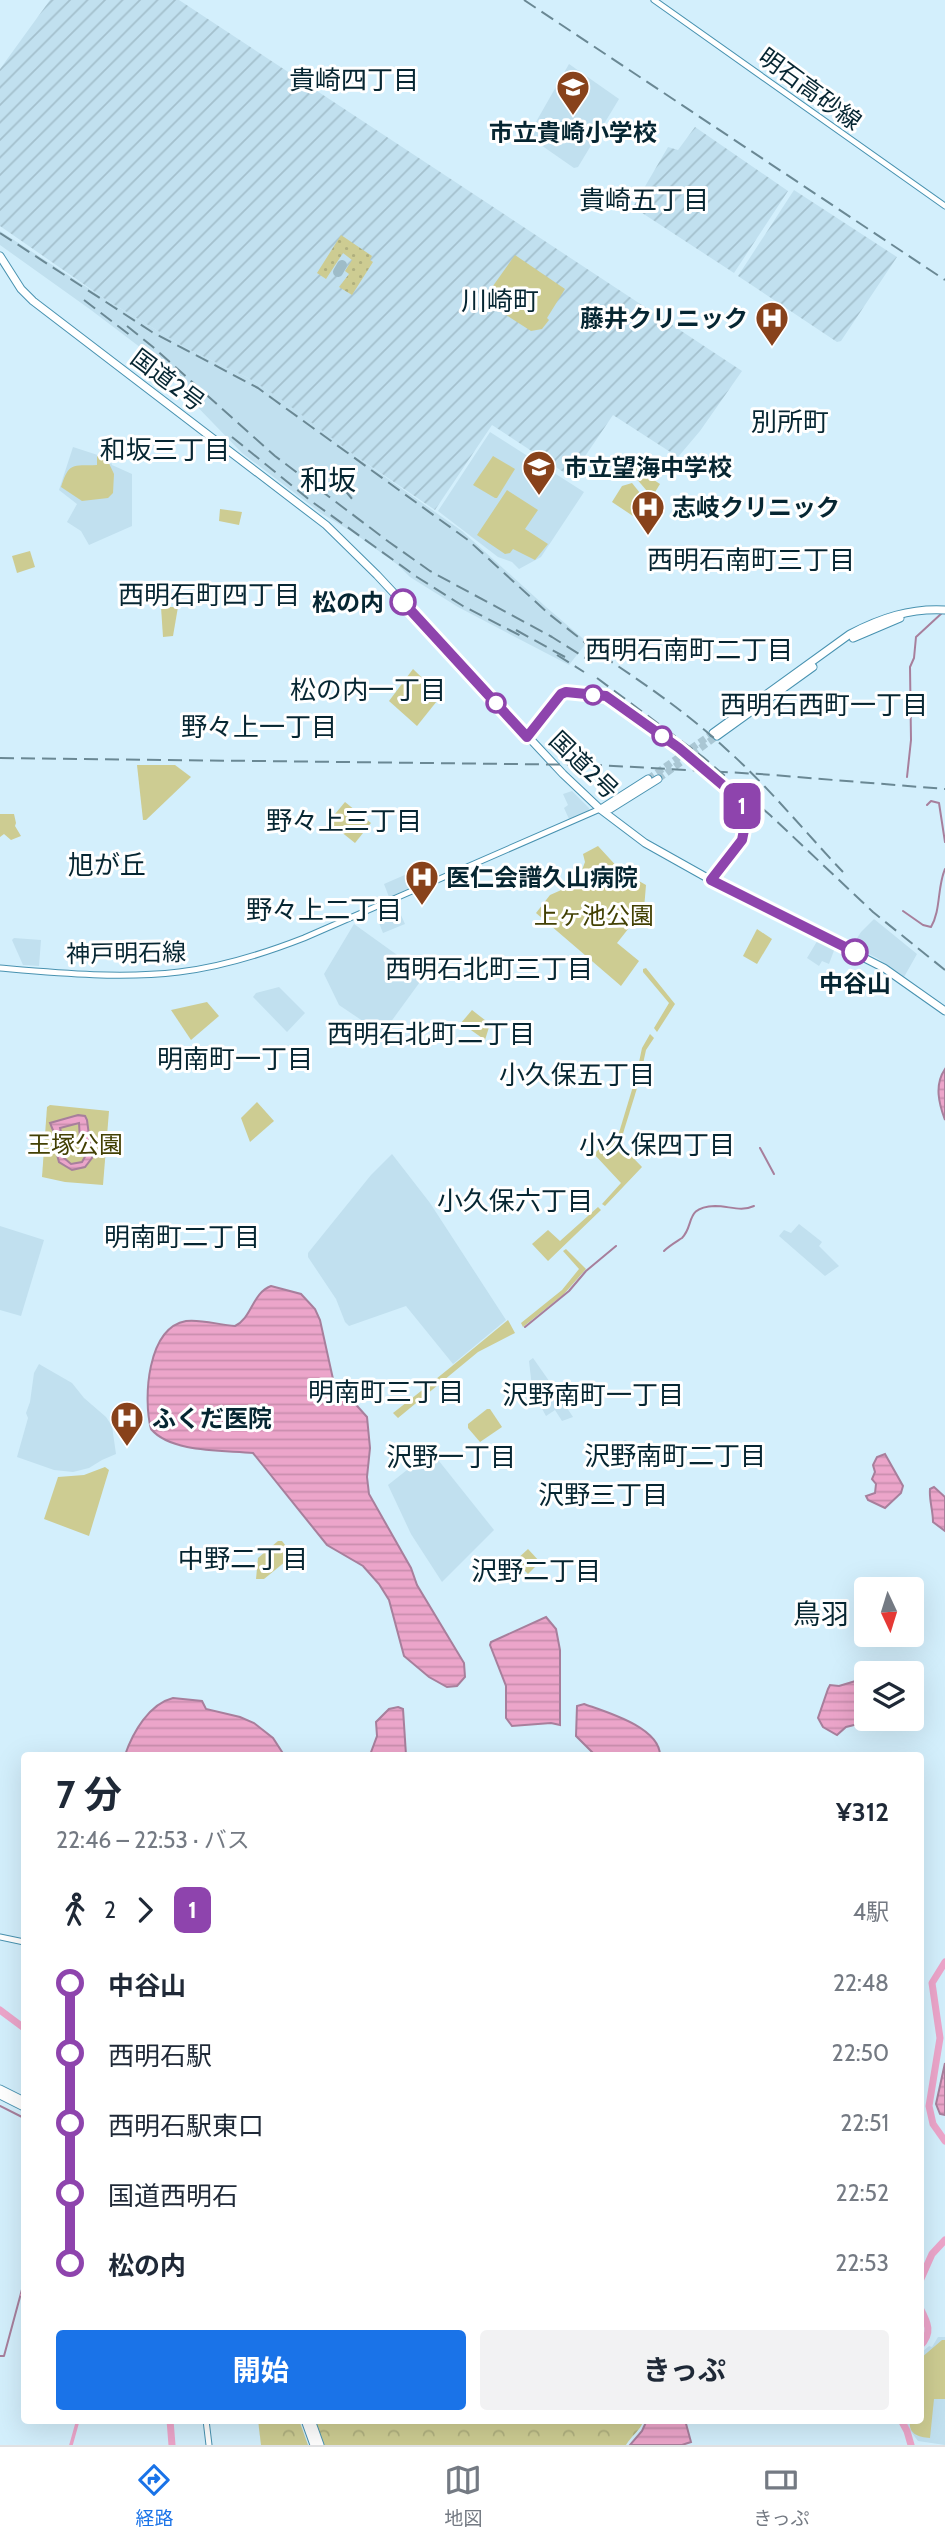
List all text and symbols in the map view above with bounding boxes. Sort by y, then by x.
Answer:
street label: 明石高砂線 [753,42,867,136]
district label: 貴崎四丁目 [289,64,419,96]
school or university icon: 市立貴崎小学校 [554,68,592,117]
place label: 市立貴崎小学校 [489,118,657,147]
district label: 貴崎五丁目 [579,184,709,216]
district label: 川崎町 [461,285,539,317]
hospital icon: 藤井クリニック [753,299,791,348]
place label: 藤井クリニック [580,304,748,333]
street label: 国道2号 [126,343,210,417]
district label: 別所町 [751,406,829,438]
district label: 和坂三丁目 [100,434,230,466]
school or university icon: 市立望海中学校 [520,448,558,497]
place label: 市立望海中学校 [564,453,732,482]
district label: 和坂 [300,463,356,497]
hospital icon: 志岐クリニック [629,488,667,537]
place label: 志岐クリニック [672,493,840,522]
district label: 西明石南町三丁目 [647,544,855,576]
district label: 西明石町四丁目 [118,579,300,611]
place label: 松の内 [312,588,384,617]
marker: 松の内 [390,589,416,615]
district label: 西明石南町二丁目 [585,634,793,666]
district label: 松の内一丁目 [290,674,446,706]
unlabelled marker [583,685,603,705]
district label: 西明石西町一丁目 [720,689,928,721]
unlabelled marker [486,693,506,713]
district label: 野々上一丁目 [181,711,337,743]
street label: 国道2号 [544,725,624,805]
unlabelled marker [652,726,672,746]
line badge: 1 [719,783,765,829]
text: 1 [738,791,746,820]
district label: 野々上三丁目 [266,805,422,837]
district label: 旭が丘 [68,849,146,881]
hospital icon: 医仁会譜久山病院 [403,858,441,907]
place label: 医仁会譜久山病院 [446,863,638,892]
district label: 野々上二丁目 [246,894,402,926]
park label: 上ヶ池公園 [534,901,654,930]
street label: 神戸明石線 [66,937,186,969]
marker: 中谷山 [842,939,868,965]
district label: 西明石北町三丁目 [385,953,593,985]
place label: 中谷山 [819,969,891,998]
district label: 西明石北町二丁目 [327,1018,535,1050]
district label: 明南町一丁目 [157,1043,313,1075]
district label: 小久保五丁目 [499,1059,655,1091]
district label: 小久保四丁目 [579,1129,735,1161]
park label: 王塚公園 [27,1130,123,1159]
district label: 小久保六丁目 [437,1185,593,1217]
district label: 明南町二丁目 [104,1221,260,1253]
district label: 明南町三丁目 [308,1376,464,1408]
district label: 沢野南町一丁目 [502,1379,684,1411]
hospital icon: ふくだ医院 [108,1399,146,1448]
place label: ふくだ医院 [152,1404,272,1433]
district label: 沢野南町二丁目 [584,1440,766,1472]
district label: 沢野一丁目 [386,1441,516,1473]
district label: 沢野三丁目 [538,1479,668,1511]
district label: 中野二丁目 [178,1543,308,1575]
district label: 沢野二丁目 [471,1555,601,1587]
north arrow [854,1577,924,1647]
map controls [854,1577,924,1731]
district label: 鳥羽 [793,1597,849,1631]
button: layers [854,1661,924,1731]
text: 7 分 [56,1771,122,1818]
text: ¥312 [836,1796,889,1828]
text: 22:46 – 22:53 · バス [56,1826,250,1854]
icon: walk [56,1891,94,1929]
icon: forward [126,1891,164,1929]
text: 1 [188,1895,197,1924]
text: 2 [104,1896,116,1924]
text: 4駅 [853,1898,889,1926]
text: 22:48 [833,1969,889,1997]
text: 中谷山 [108,1970,186,2002]
text: 22:50 [832,2039,889,2067]
text: 西明石駅 [108,2040,212,2072]
text: 22:51 [840,2109,889,2137]
text: 西明石駅東口 [108,2110,264,2142]
text: 22:52 [836,2179,889,2207]
text: 国道西明石 [108,2180,238,2212]
text: 22:53 [835,2249,889,2277]
text: 松の内 [108,2250,186,2282]
button: 開始 [56,2330,466,2410]
button: きっぷ [480,2330,889,2410]
tab: 経路 [135,2461,173,2530]
tab: 地図 [444,2461,482,2530]
tab: きっぷ [753,2461,810,2530]

